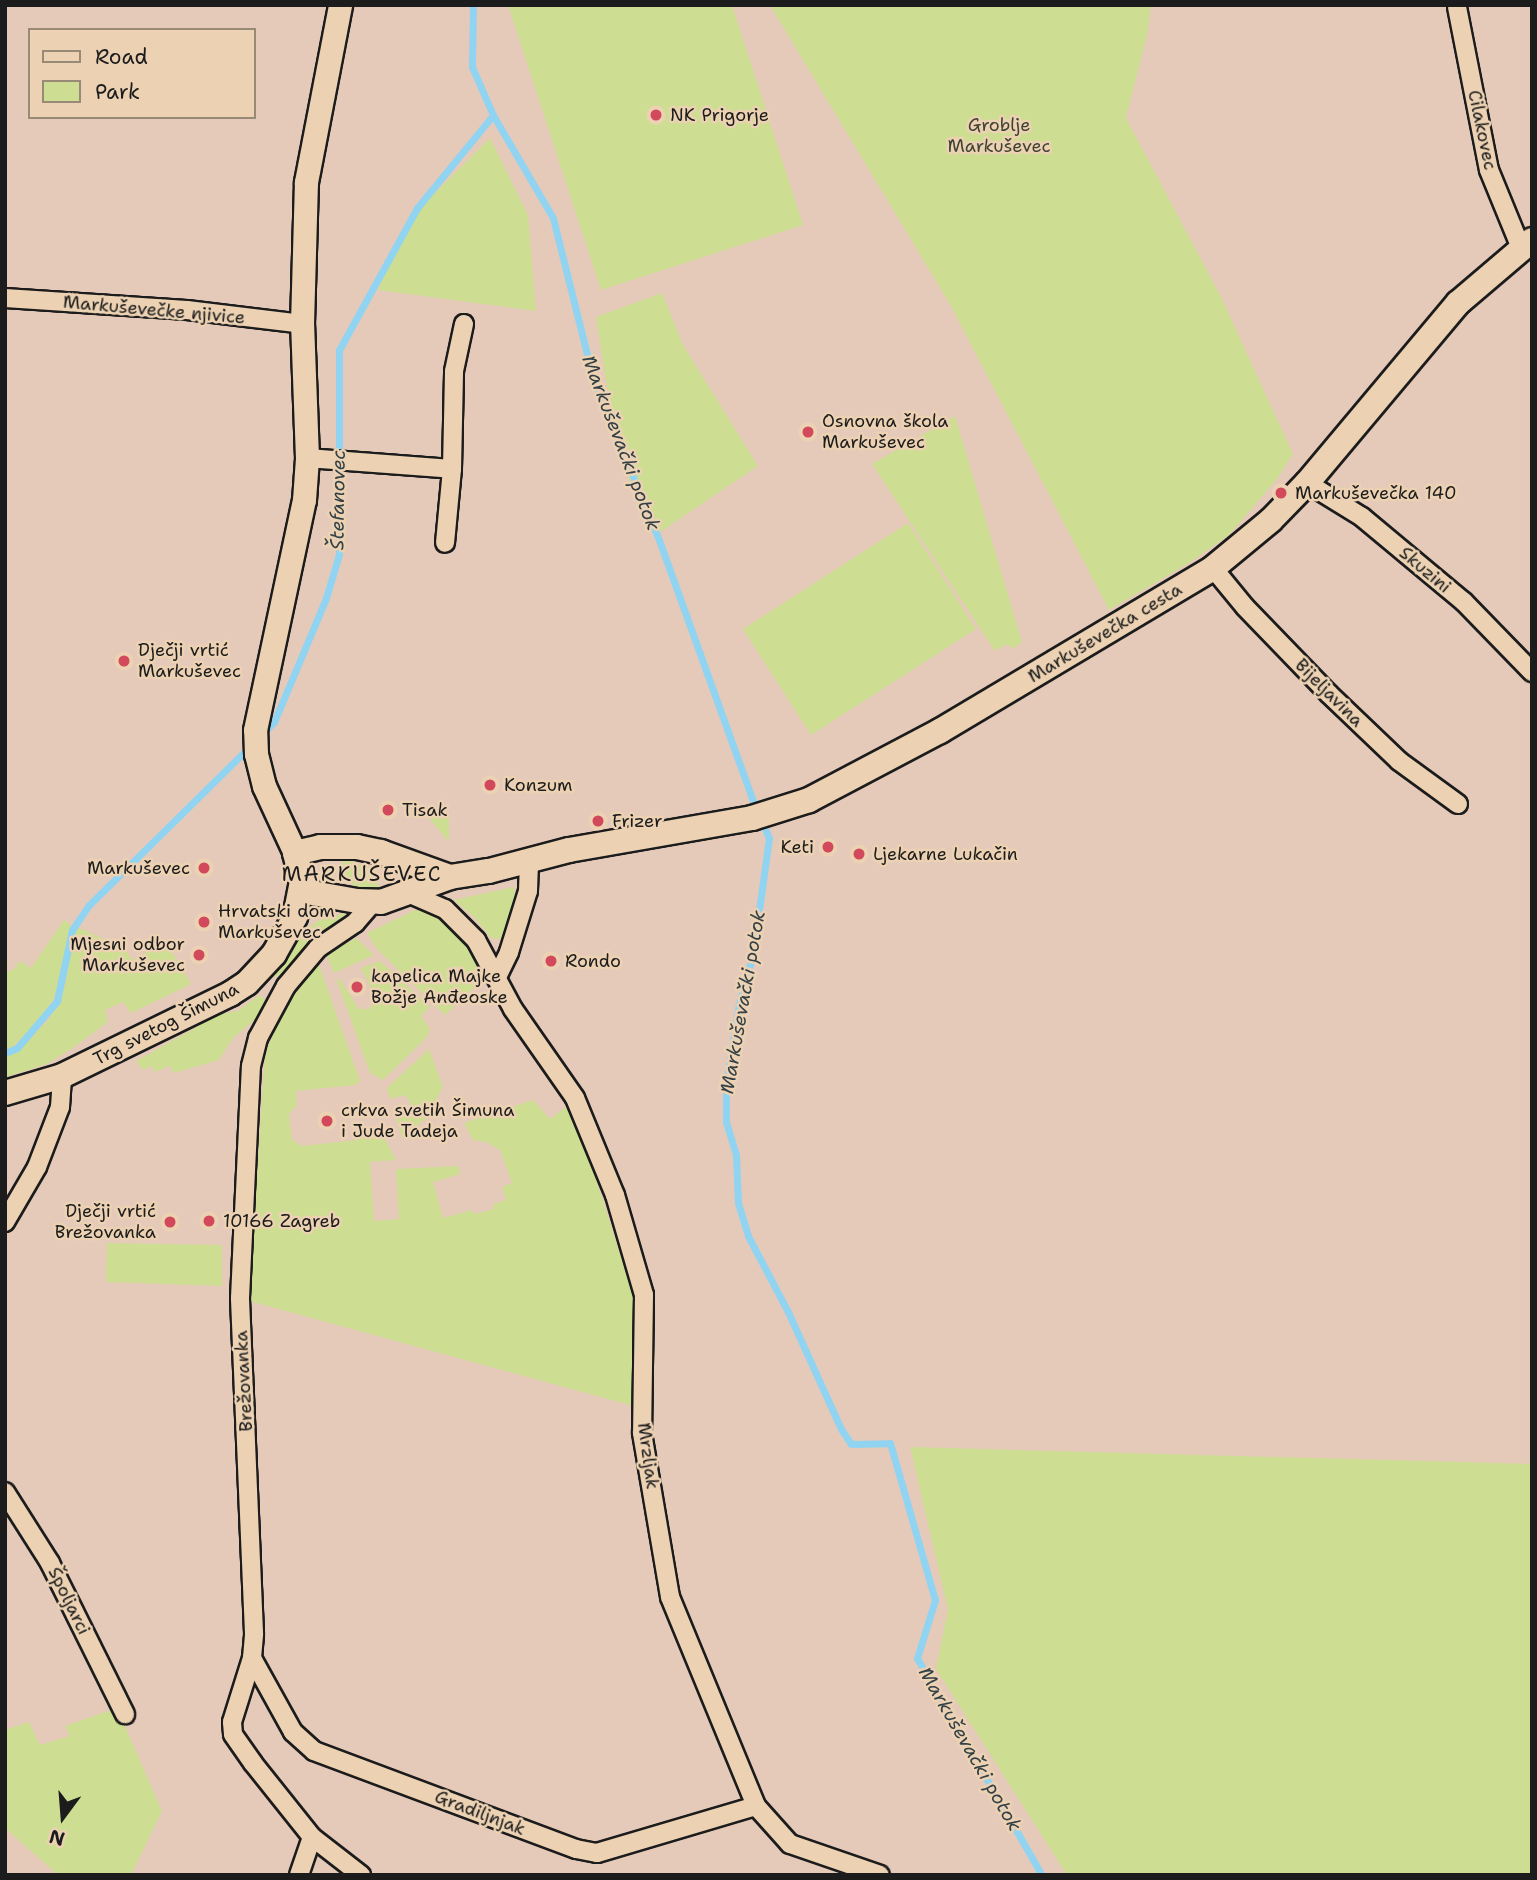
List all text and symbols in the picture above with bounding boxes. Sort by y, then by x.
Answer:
legend [28,28,256,119]
text: Road [95,43,148,71]
text: Park [95,78,140,106]
street label: Cilakovec [1463,88,1501,172]
place label: NK Prigorje [670,104,769,126]
marker: NK Prigorje [648,107,664,123]
park label: Groblje Markuševec [948,115,1050,158]
street label: Markuševečke njivice [62,291,246,329]
water label: Markuševački potok [577,352,665,534]
place label: Osnovna škola Markuševec [822,411,948,453]
marker: Osnovna škola Markuševec [800,424,816,440]
water label: Štefanovec [326,450,350,550]
place label: Markuševečka 140 [1295,482,1457,504]
marker: Markuševečka 140 [1273,485,1289,501]
street label: Skuzini [1395,542,1455,598]
street label: Markuševečka cesta [1024,579,1186,687]
place label: Dječji vrtić Markuševec [138,640,241,682]
marker: Dječji vrtić Markuševec [116,653,132,669]
street label: Bijeljavina [1290,654,1368,732]
place label: Konzum [504,774,573,796]
marker: Konzum [482,777,498,793]
place label: Tisak [402,799,448,821]
marker: Tisak [380,802,396,818]
place label: Frizer [612,810,662,832]
marker: Frizer [590,813,606,829]
place label: Keti [780,836,814,858]
marker: Keti [820,839,836,855]
place label: Ljekarne Lukačin [873,843,1018,865]
marker: Ljekarne Lukačin [851,846,867,862]
place label: Markuševec [87,857,190,879]
marker: Markuševec [196,860,212,876]
district label: MARKUŠEVEC [283,861,441,887]
place label: Hrvatski dom Markuševec [218,901,335,944]
water label: Markuševački potok [716,908,770,1096]
marker: Hrvatski dom Markuševec [196,914,212,930]
place label: Mjesni odbor Markuševec [70,934,185,976]
marker: Mjesni odbor Markuševec [191,947,207,963]
place label: Rondo [565,950,621,972]
marker: Rondo [543,953,559,969]
place label: kapelica Majke Božje Anđeoske [371,966,508,1009]
street label: Trg svetog Šimuna [90,978,242,1070]
marker: kapelica Majke Božje Anđeoske [349,979,365,995]
place label: crkva svetih Šimuna i Jude Tadeja [341,1100,515,1142]
marker: crkva svetih Šimuna i Jude Tadeja [319,1113,335,1129]
place label: Dječji vrtić Brežovanka [55,1201,156,1244]
place label: 10166 Zagreb [223,1210,340,1232]
marker: 10166 Zagreb [201,1213,217,1229]
marker: Dječji vrtić Brežovanka [162,1214,178,1230]
street label: Brežovanka [231,1330,257,1432]
street label: Mrzljak [633,1421,663,1491]
street label: Špoljarci [43,1564,95,1638]
water label: Markuševački potok [914,1663,1026,1835]
north arrow [28,1782,98,1852]
street label: Gradiljnjak [432,1786,528,1840]
text: N [46,1824,68,1852]

